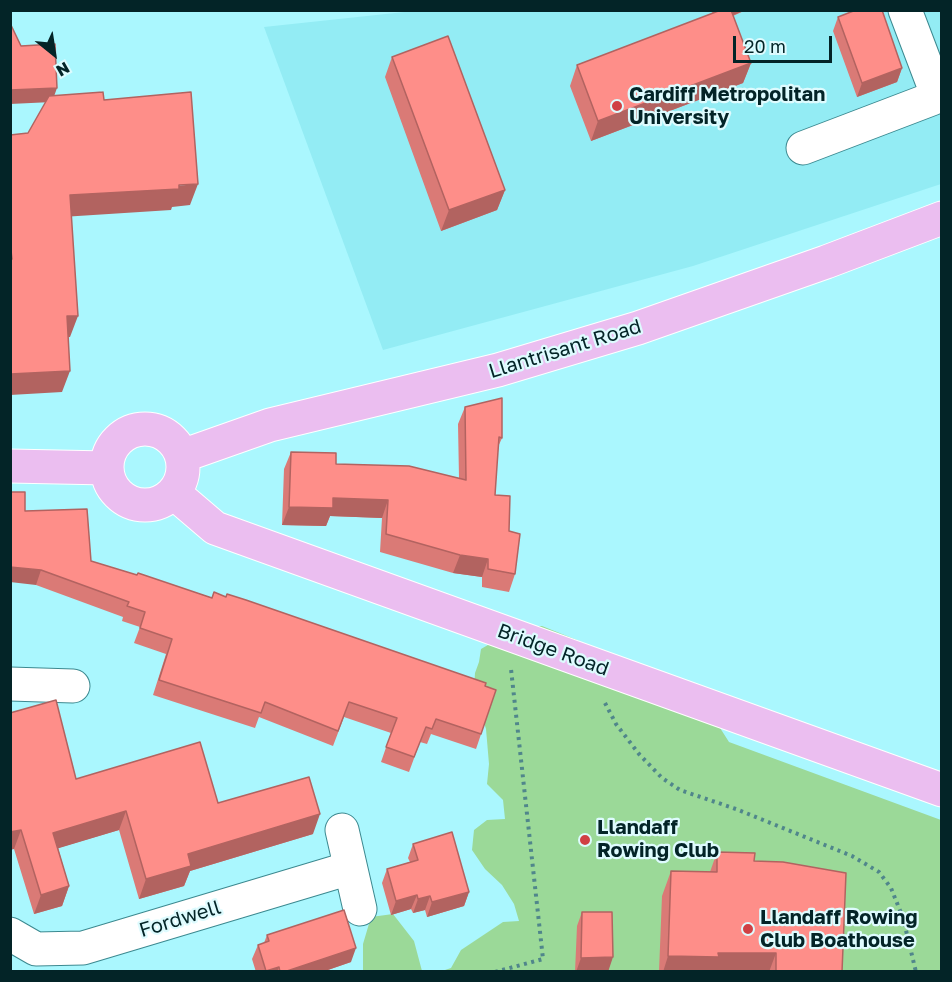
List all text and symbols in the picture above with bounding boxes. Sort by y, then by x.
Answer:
north arrow [24,24,84,84]
scale bar [736,24,835,62]
text: 20 m [744,35,786,57]
text: N [53,58,73,81]
place label: Cardiff Metropolitan University [629,83,825,130]
marker: Cardiff Metropolitan University [610,99,624,113]
street label: Llantrisant Road [486,314,644,384]
street label: Bridge Road [494,619,612,681]
place label: Llandaff Rowing Club [597,816,719,863]
marker: Llandaff Rowing Club [578,833,592,847]
street label: Fordwell [136,895,224,943]
place label: Llandaff Rowing Club Boathouse [760,906,918,953]
marker: Llandaff Rowing Club Boathouse [741,922,755,936]

